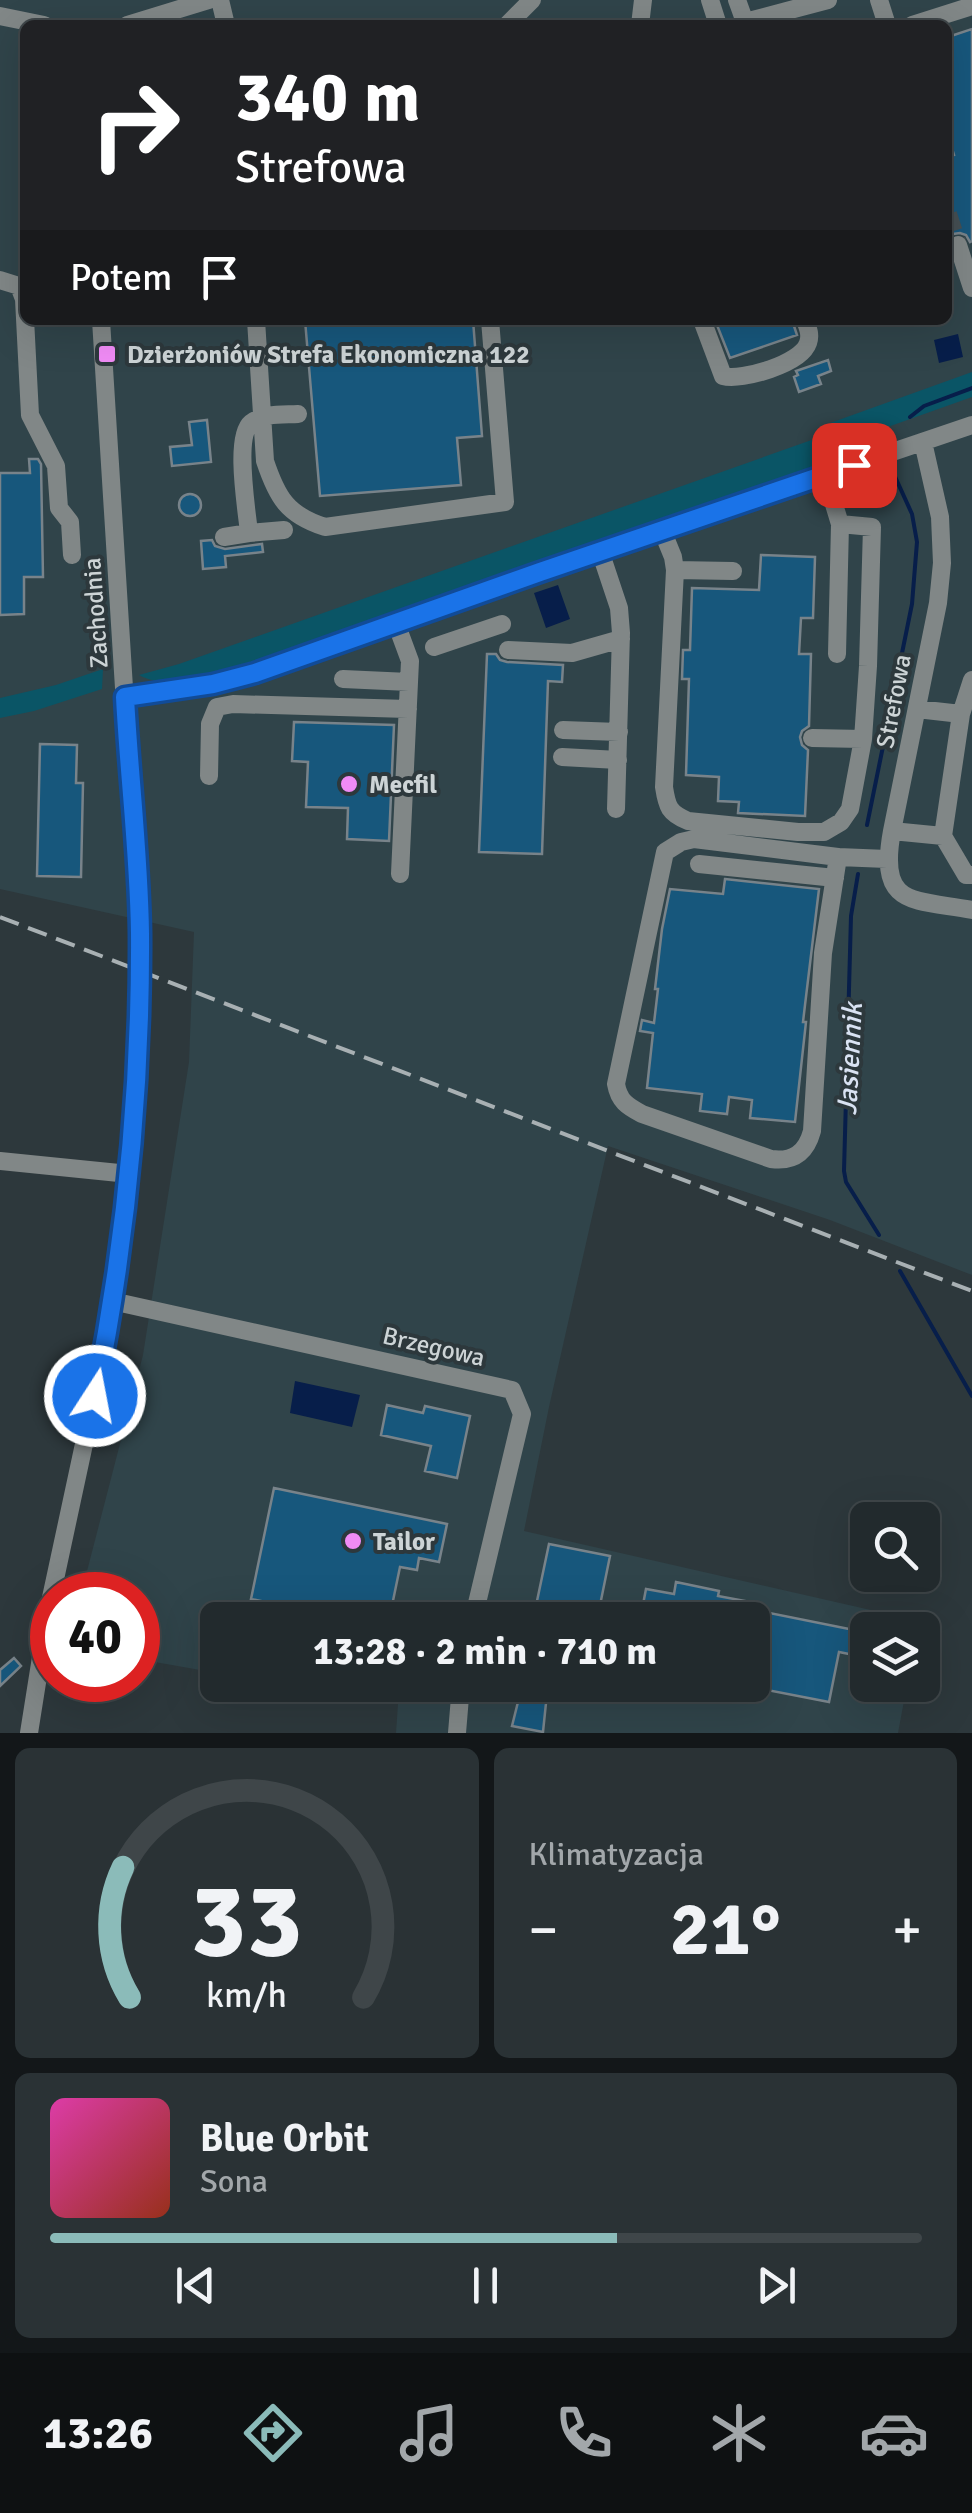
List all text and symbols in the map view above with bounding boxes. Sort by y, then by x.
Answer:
text: 340 m [235,54,420,140]
icon: right [70,60,200,190]
text: Strefowa [235,140,406,195]
icon: arrive [192,250,247,305]
text: Potem [70,254,172,301]
place label: Dzierżoniów Strefa Ekonomiczna 122 [127,339,530,370]
marker: Dzierżoniów Strefa Ekonomiczna 122 [96,343,118,365]
pin [812,423,897,508]
icon: arrive [827,438,882,493]
street label: Zachodnia [76,557,115,669]
street label: Strefowa [869,651,918,751]
place label: Mecfil [369,769,437,800]
marker: Mecfil [338,773,360,795]
water label: Jasiennik [830,999,870,1116]
street label: Brzegowa [380,1320,488,1373]
position arrow [43,1344,147,1448]
map controls [850,1502,940,1702]
button: search [850,1502,940,1592]
place label: Tailor [373,1526,435,1557]
marker: Tailor [342,1530,364,1552]
speed limit sign: 40 [30,1572,160,1702]
button: layers [850,1612,940,1702]
text: 13:28 · 2 min · 710 m [313,1628,657,1675]
text: Klimatyzacja [529,1835,704,1874]
text: 33 [191,1857,303,1985]
text: 21° [670,1883,781,1976]
text: − [529,1896,558,1964]
text: + [892,1896,922,1964]
text: km/h [206,1973,287,2017]
text: Blue Orbit [200,2115,369,2162]
text: Sona [200,2162,268,2201]
icon: previous [168,2258,223,2313]
icon: pause [458,2258,513,2313]
icon: next [749,2258,804,2313]
icon: directions [238,2398,308,2468]
icon: music [394,2398,464,2468]
icon: phone [549,2398,619,2468]
icon: climate [704,2398,774,2468]
icon: car [859,2398,929,2468]
text: 13:26 [43,2406,153,2461]

